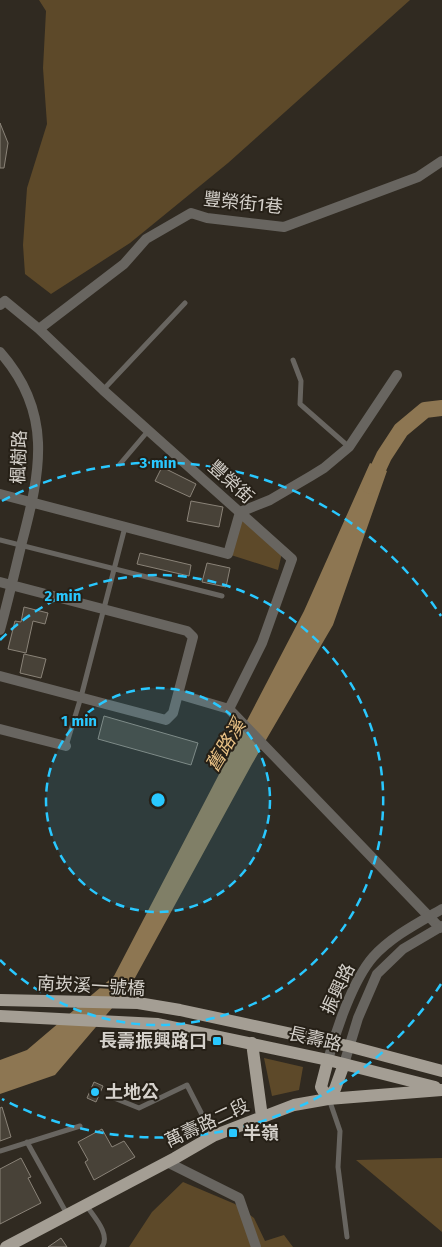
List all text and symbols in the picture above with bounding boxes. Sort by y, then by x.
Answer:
street label: 豐榮街1巷 [202,188,284,218]
street label: 楓樹路 [7,430,31,484]
text: 3 min [139,454,176,472]
street label: 豐榮街 [204,456,258,508]
text: 2 min [45,587,81,605]
text: 1 min [61,712,97,730]
water label: 舊路溪 [201,712,252,776]
centre of rings [149,791,167,809]
street label: 振興路 [317,960,359,1018]
street label: 南崁溪一號橋 [36,972,146,1000]
street label: 長壽路 [286,1022,344,1056]
place label: 長壽振興路口 [99,1030,207,1052]
marker: 長壽振興路口 [211,1035,223,1047]
place label: 土地公 [105,1081,159,1103]
marker: 土地公 [89,1086,101,1098]
street label: 萬壽路二段 [162,1094,252,1152]
place label: 半嶺 [243,1122,279,1144]
marker: 半嶺 [227,1127,239,1139]

